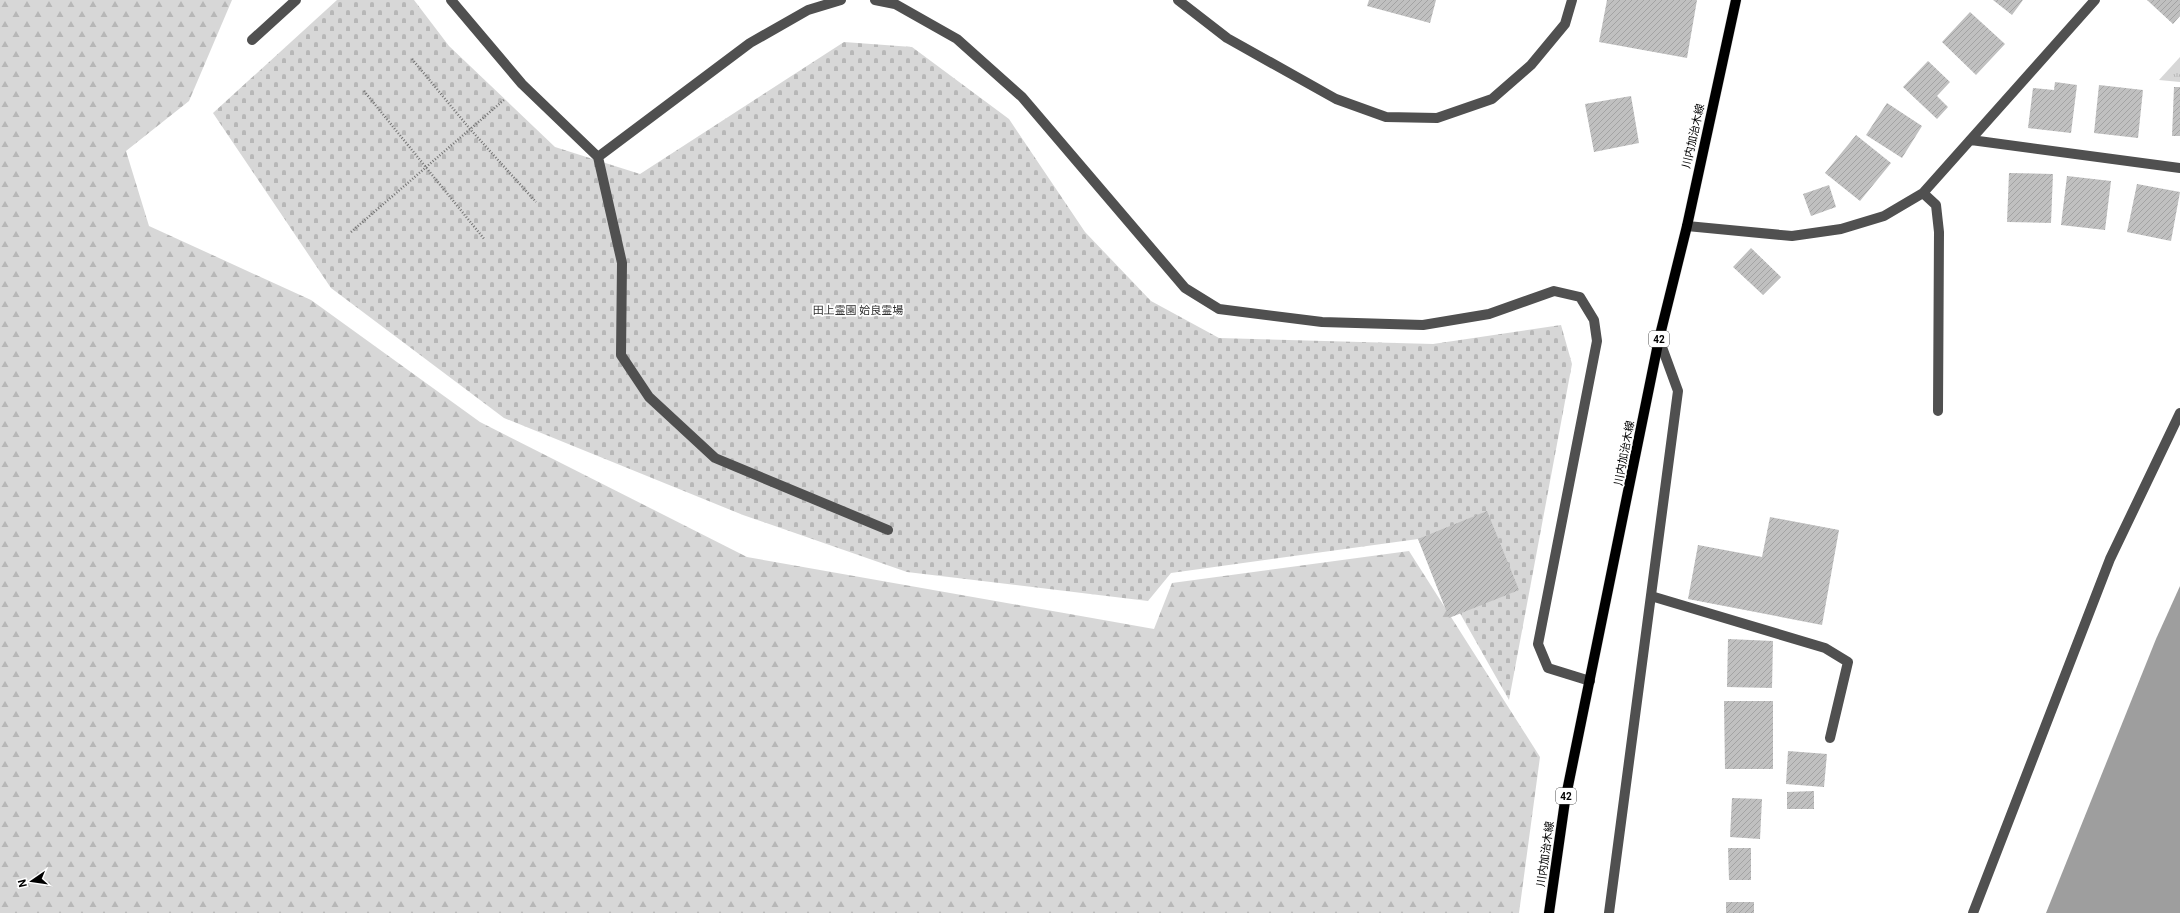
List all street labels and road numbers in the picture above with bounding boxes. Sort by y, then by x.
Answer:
street label: 川内加治木線 [1680,102,1707,170]
road number: 42 [1649,331,1669,347]
street label: 川内加治木線 [1612,419,1637,487]
road number: 42 [1556,788,1576,804]
street label: 川内加治木線 [1534,820,1557,888]

